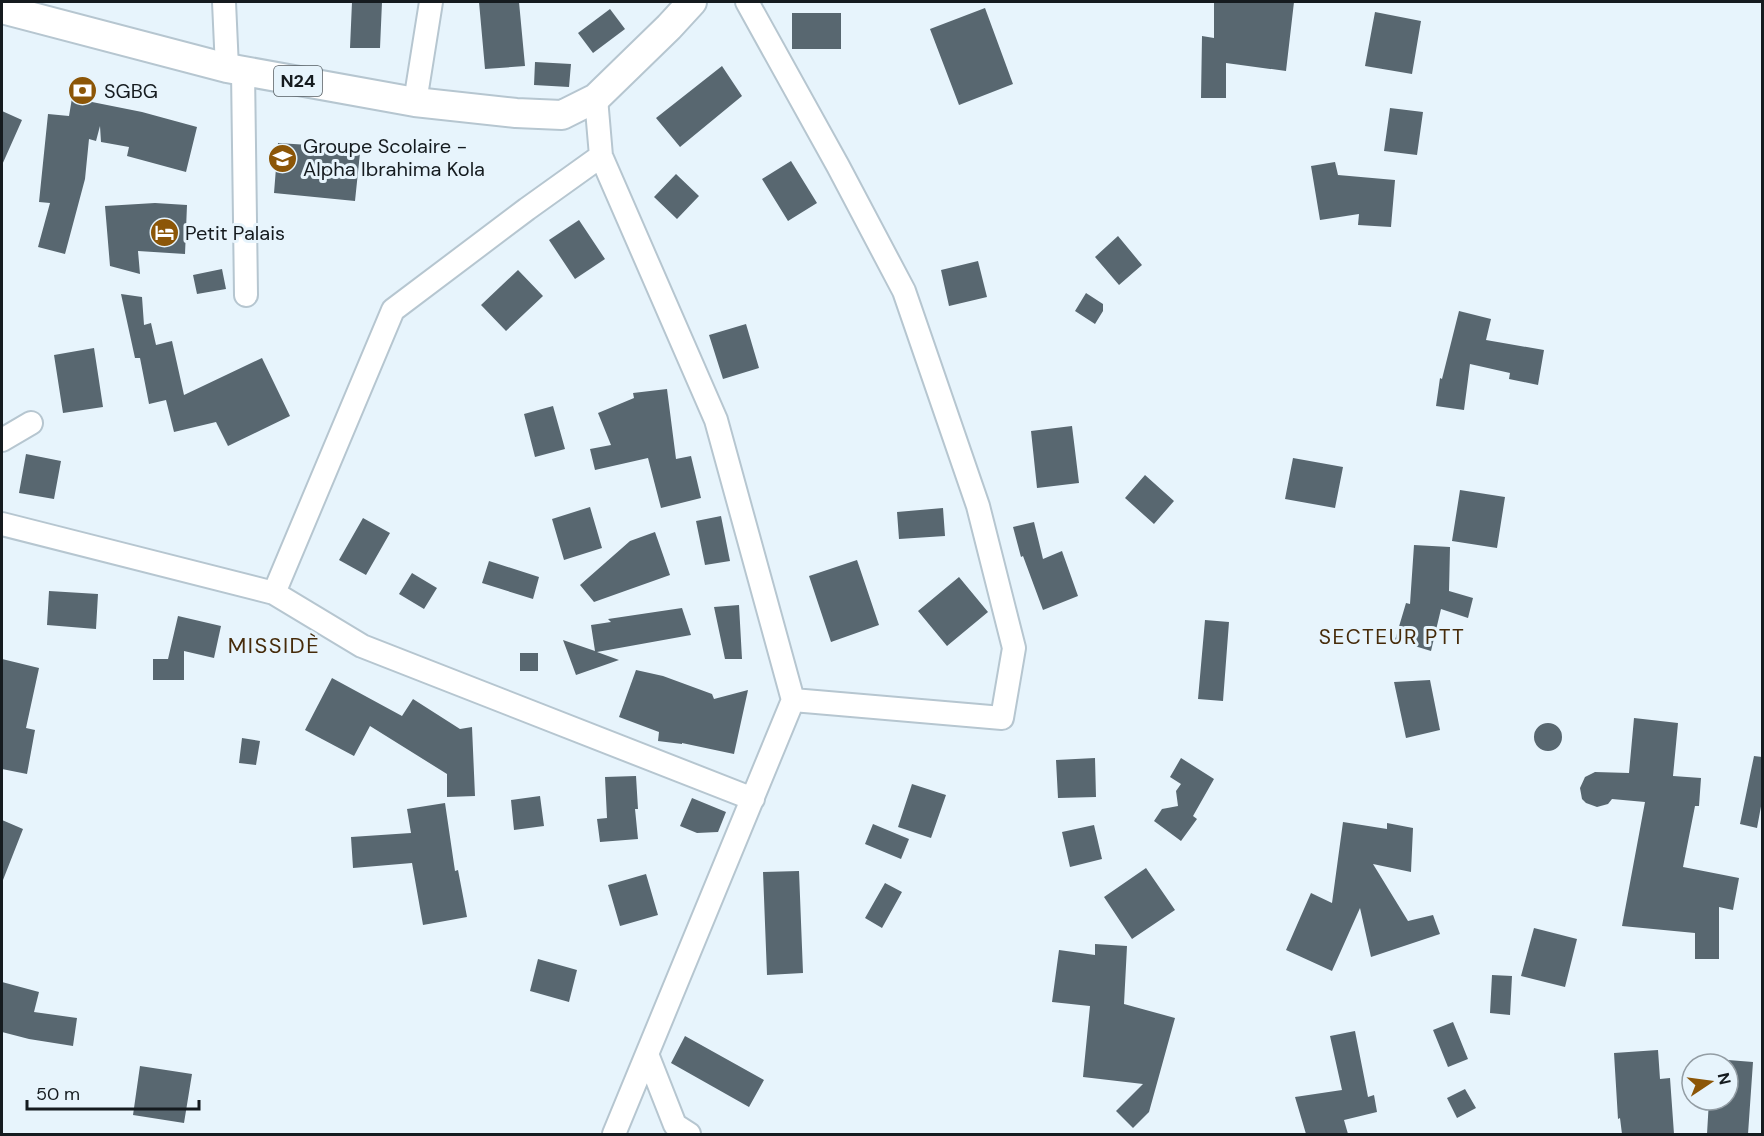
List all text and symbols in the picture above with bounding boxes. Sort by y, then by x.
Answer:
road number: N24 [274,66,322,96]
bank icon: SGBG [67,75,99,107]
place label: SGBG [104,78,158,104]
place label: Groupe Scolaire - Alpha Ibrahima Kola [303,133,485,182]
school or university icon: Groupe Scolaire - Alpha Ibrahima Kola [266,142,298,174]
hotel icon: Petit Palais [148,217,180,249]
place label: Petit Palais [185,220,285,246]
district label: SECTEUR PTT [1319,623,1465,651]
district label: MISSIDÈ [228,631,320,660]
north arrow [1680,1052,1740,1112]
text: N [1713,1071,1736,1087]
scale bar [27,1073,200,1111]
text: 50 m [36,1082,80,1106]

